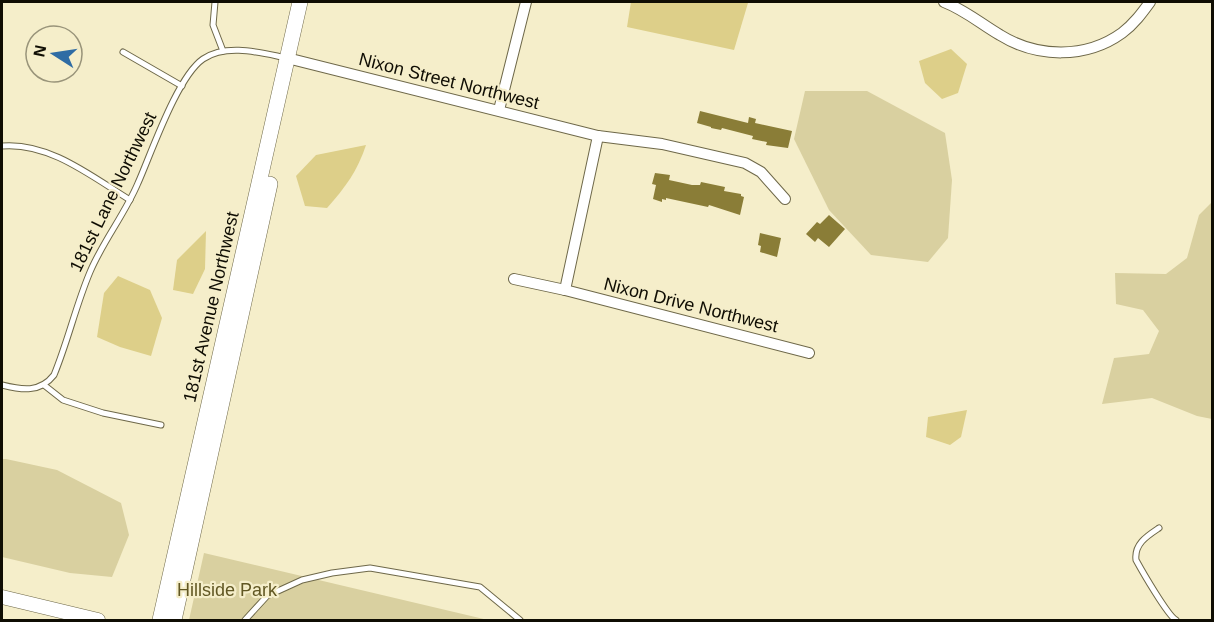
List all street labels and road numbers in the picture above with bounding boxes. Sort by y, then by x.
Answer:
street label: Nixon Street Northwest [357,49,541,113]
street label: 181st Lane Northwest [66,109,160,275]
street label: 181st Avenue Northwest [179,210,243,404]
street label: Nixon Drive Northwest [602,274,780,336]

